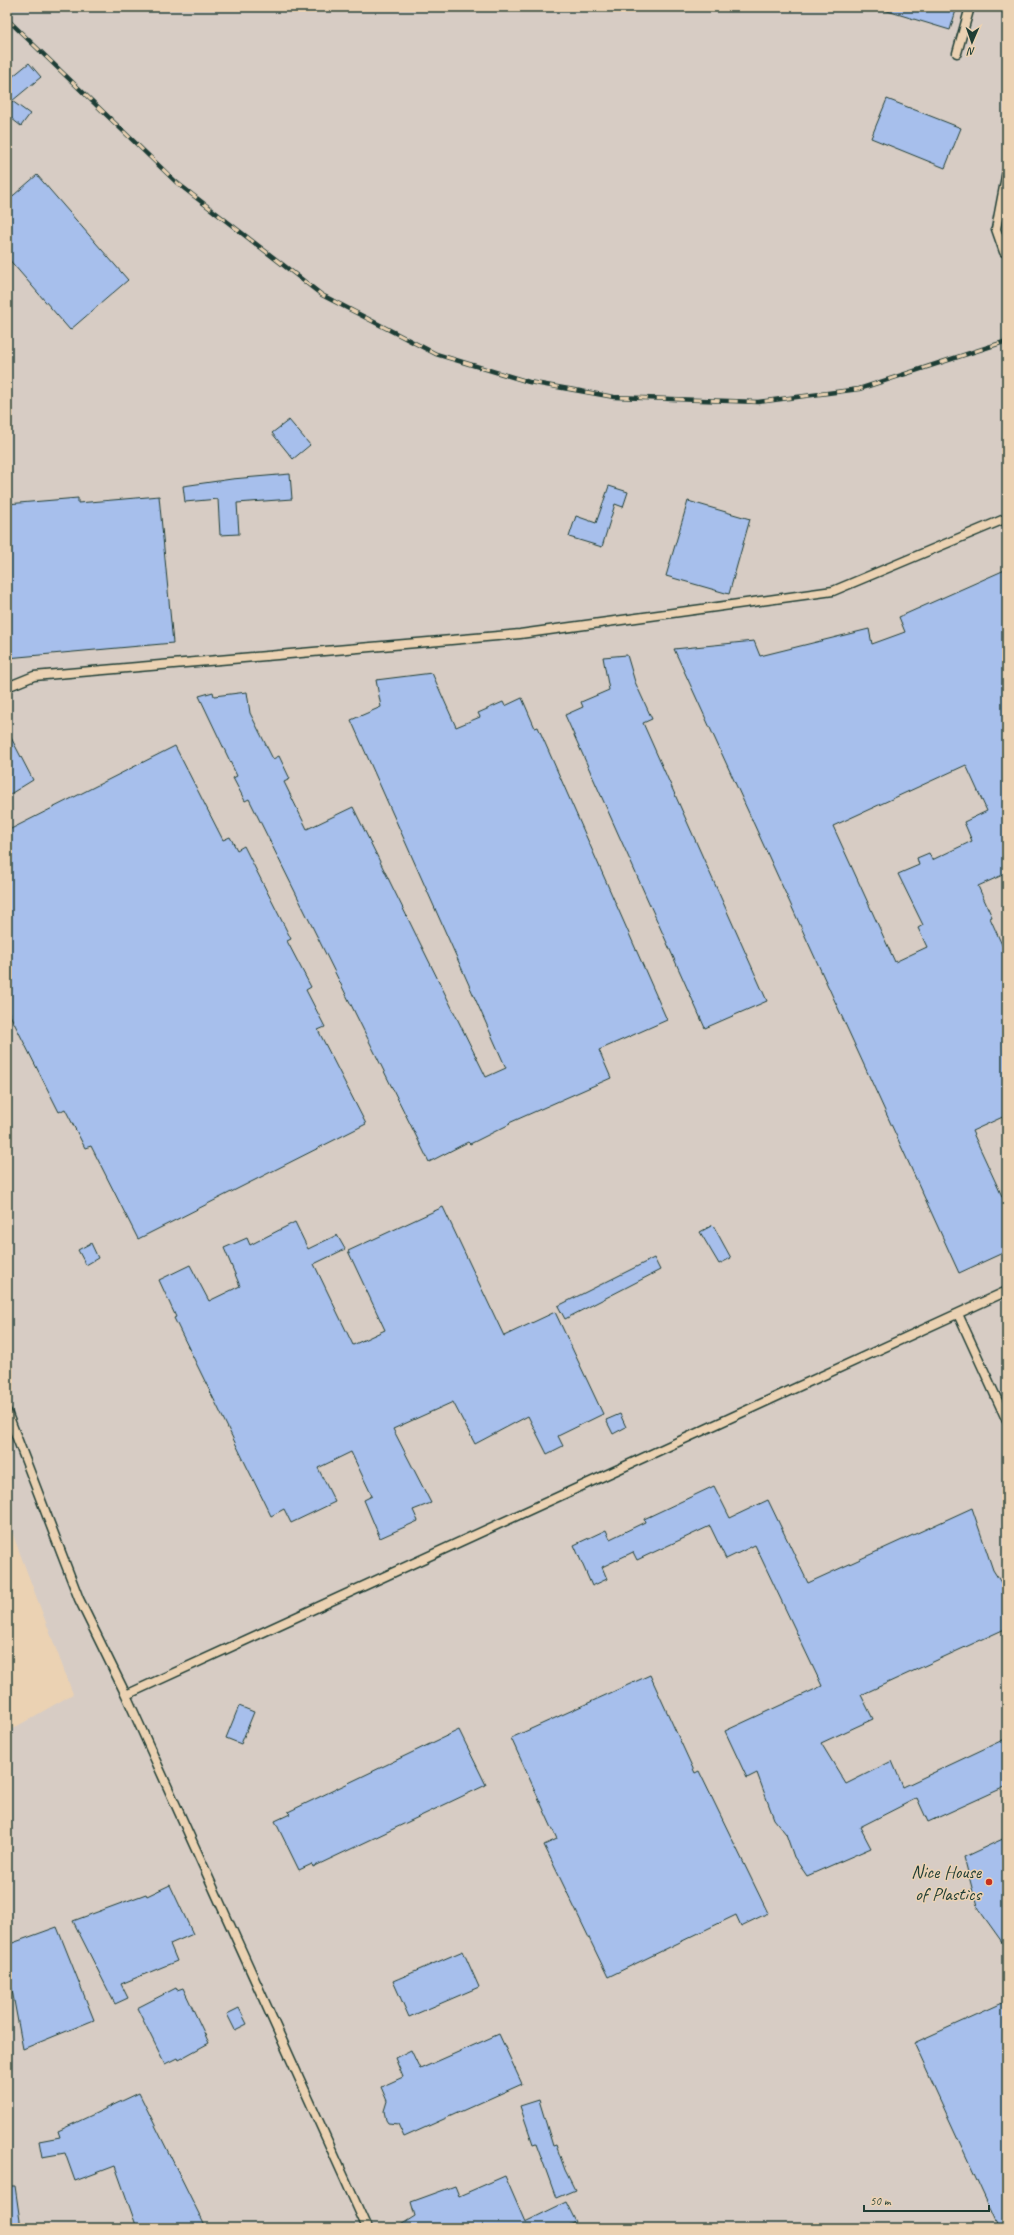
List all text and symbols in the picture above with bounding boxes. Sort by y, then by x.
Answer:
north arrow [952,22,992,62]
text: N [966,45,975,59]
place label: Nice House of Plastics [911,1860,983,1906]
marker: Nice House of Plastics [984,1877,994,1887]
scale bar [864,2187,989,2213]
text: 50 m [870,2193,892,2209]

